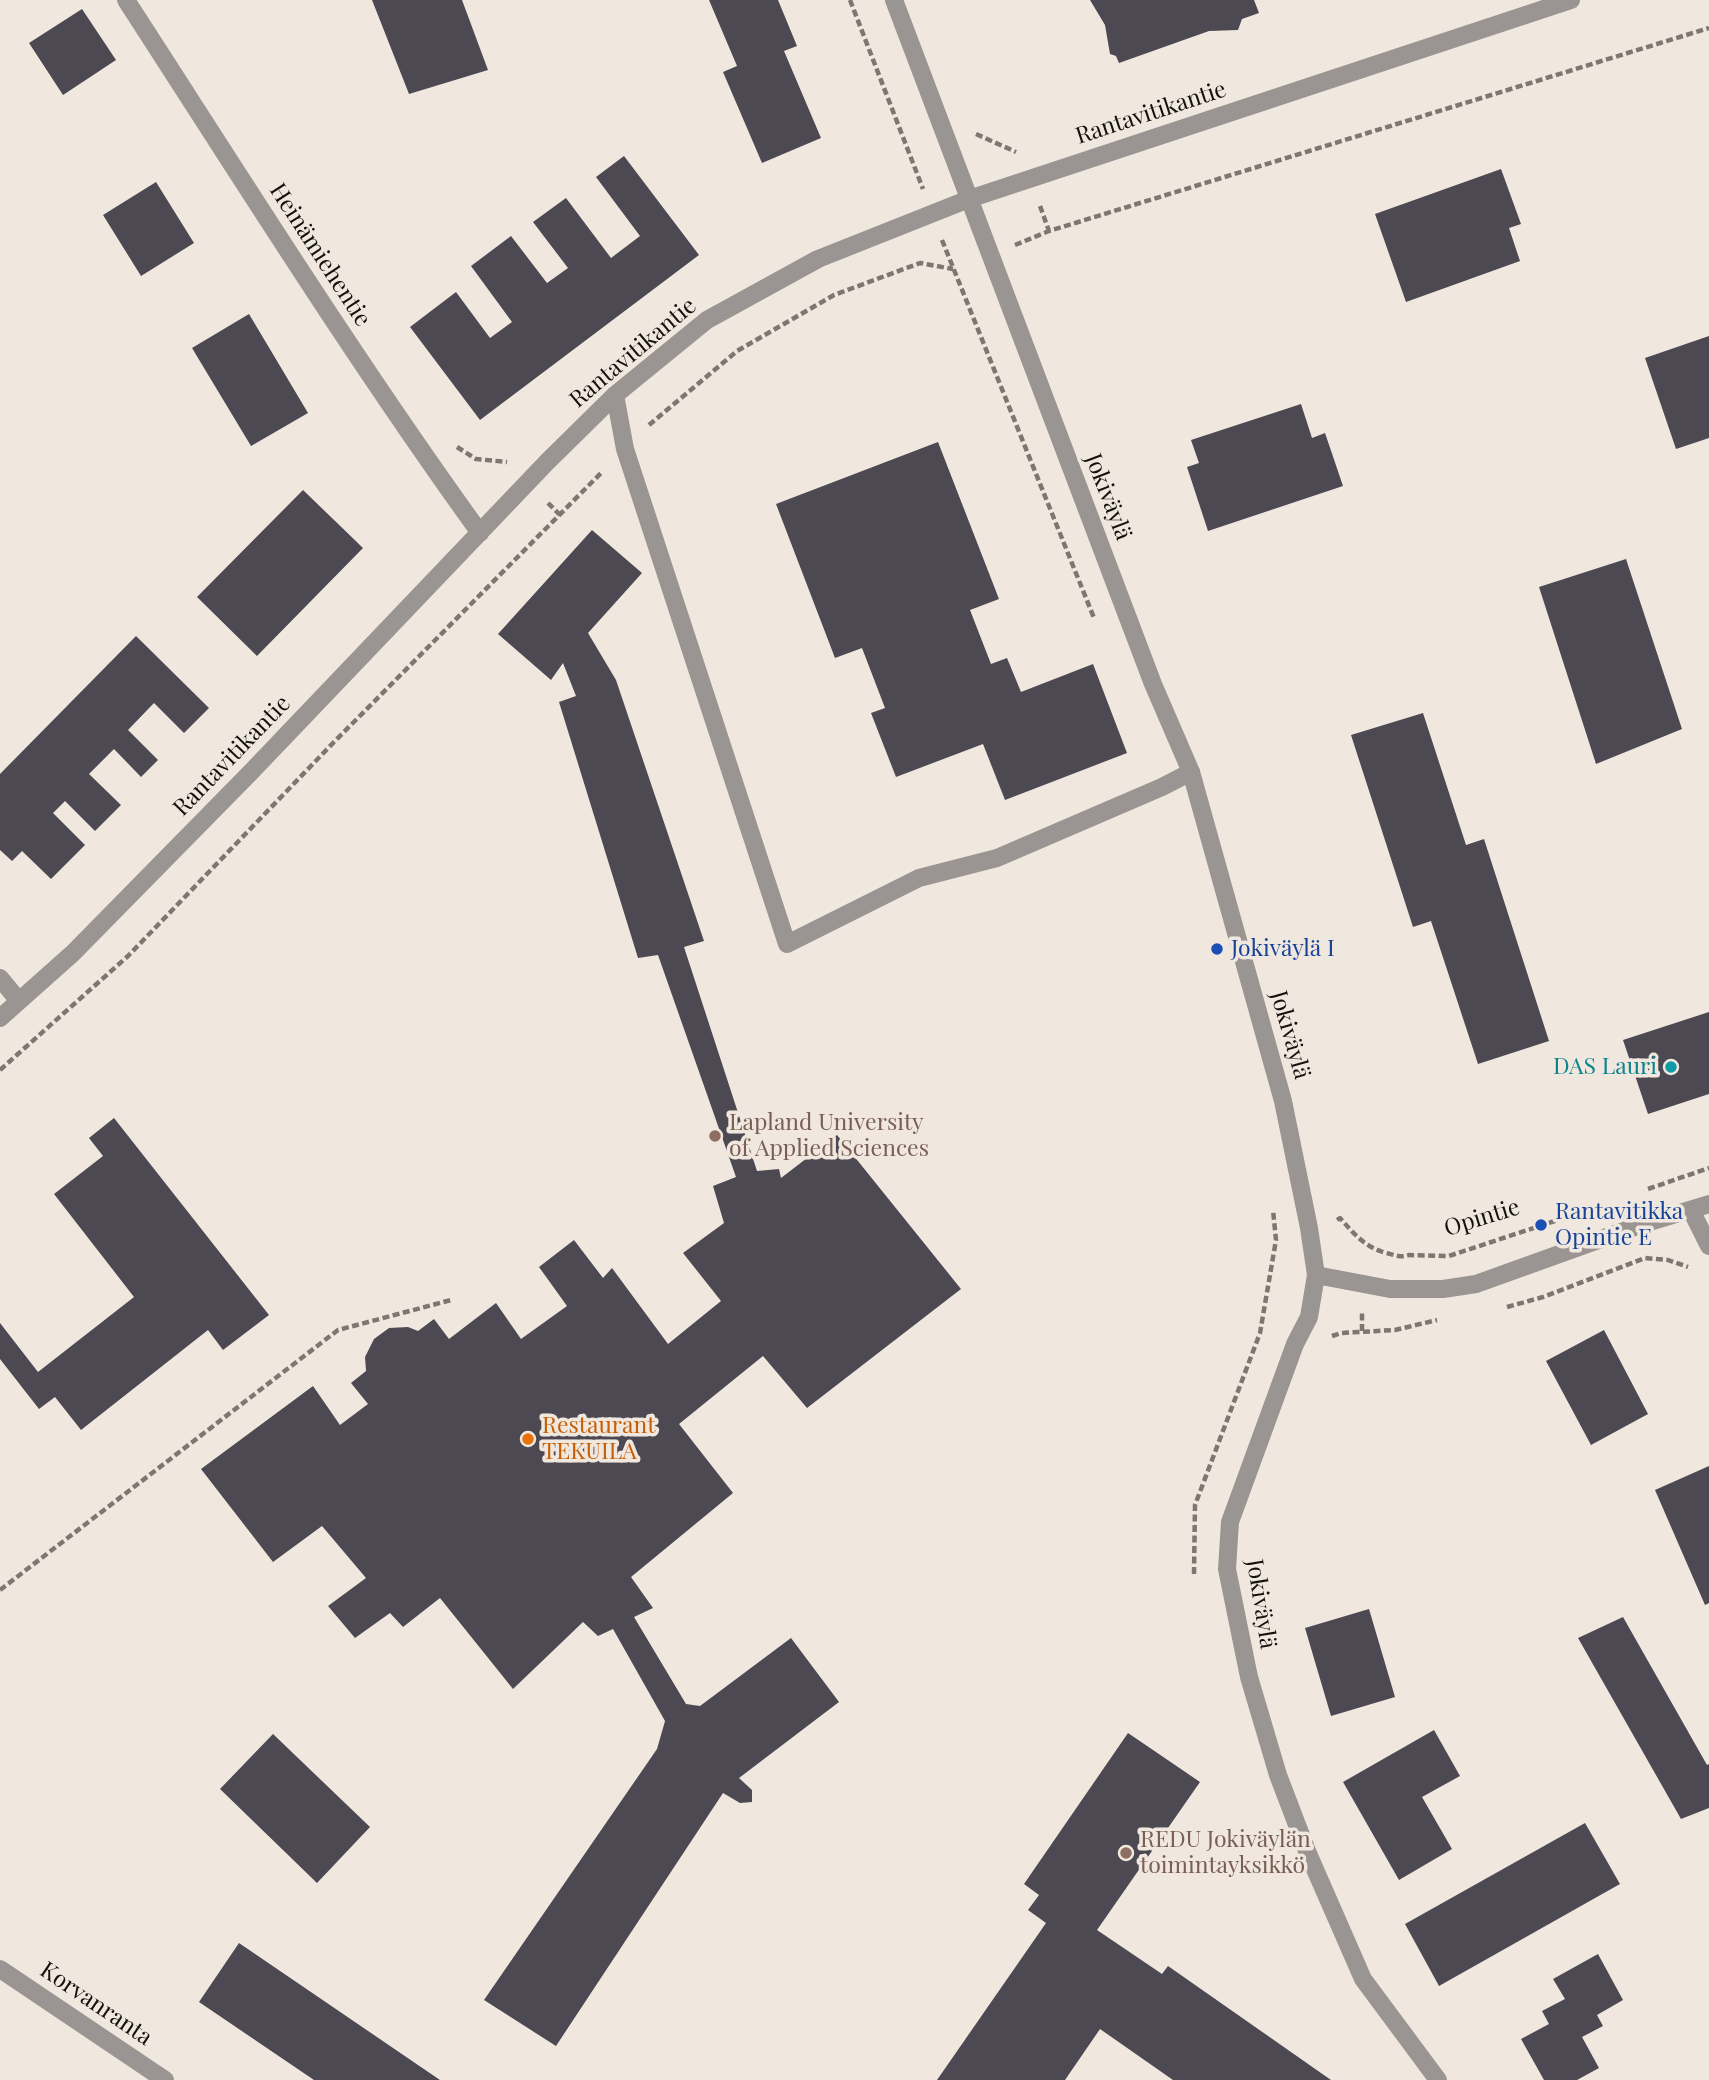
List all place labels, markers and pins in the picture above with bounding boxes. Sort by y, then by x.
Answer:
place label: Jokiväylä I [1231,935,1335,963]
marker: Jokiväylä I [1209,941,1225,957]
place label: DAS Lauri [1553,1053,1657,1081]
marker: DAS Lauri [1663,1059,1679,1075]
place label: Lapland University of Applied Sciences [729,1109,929,1163]
marker: Lapland University of Applied Sciences [707,1128,723,1144]
place label: Rantavitikka Opintie E [1555,1198,1683,1252]
marker: Rantavitikka Opintie E [1533,1217,1549,1233]
place label: Restaurant TEKUILA [542,1412,655,1466]
marker: Restaurant TEKUILA [520,1431,536,1447]
place label: REDU Jokiväylän toimintayksikkö [1140,1826,1311,1880]
marker: REDU Jokiväylän toimintayksikkö [1118,1845,1134,1861]

